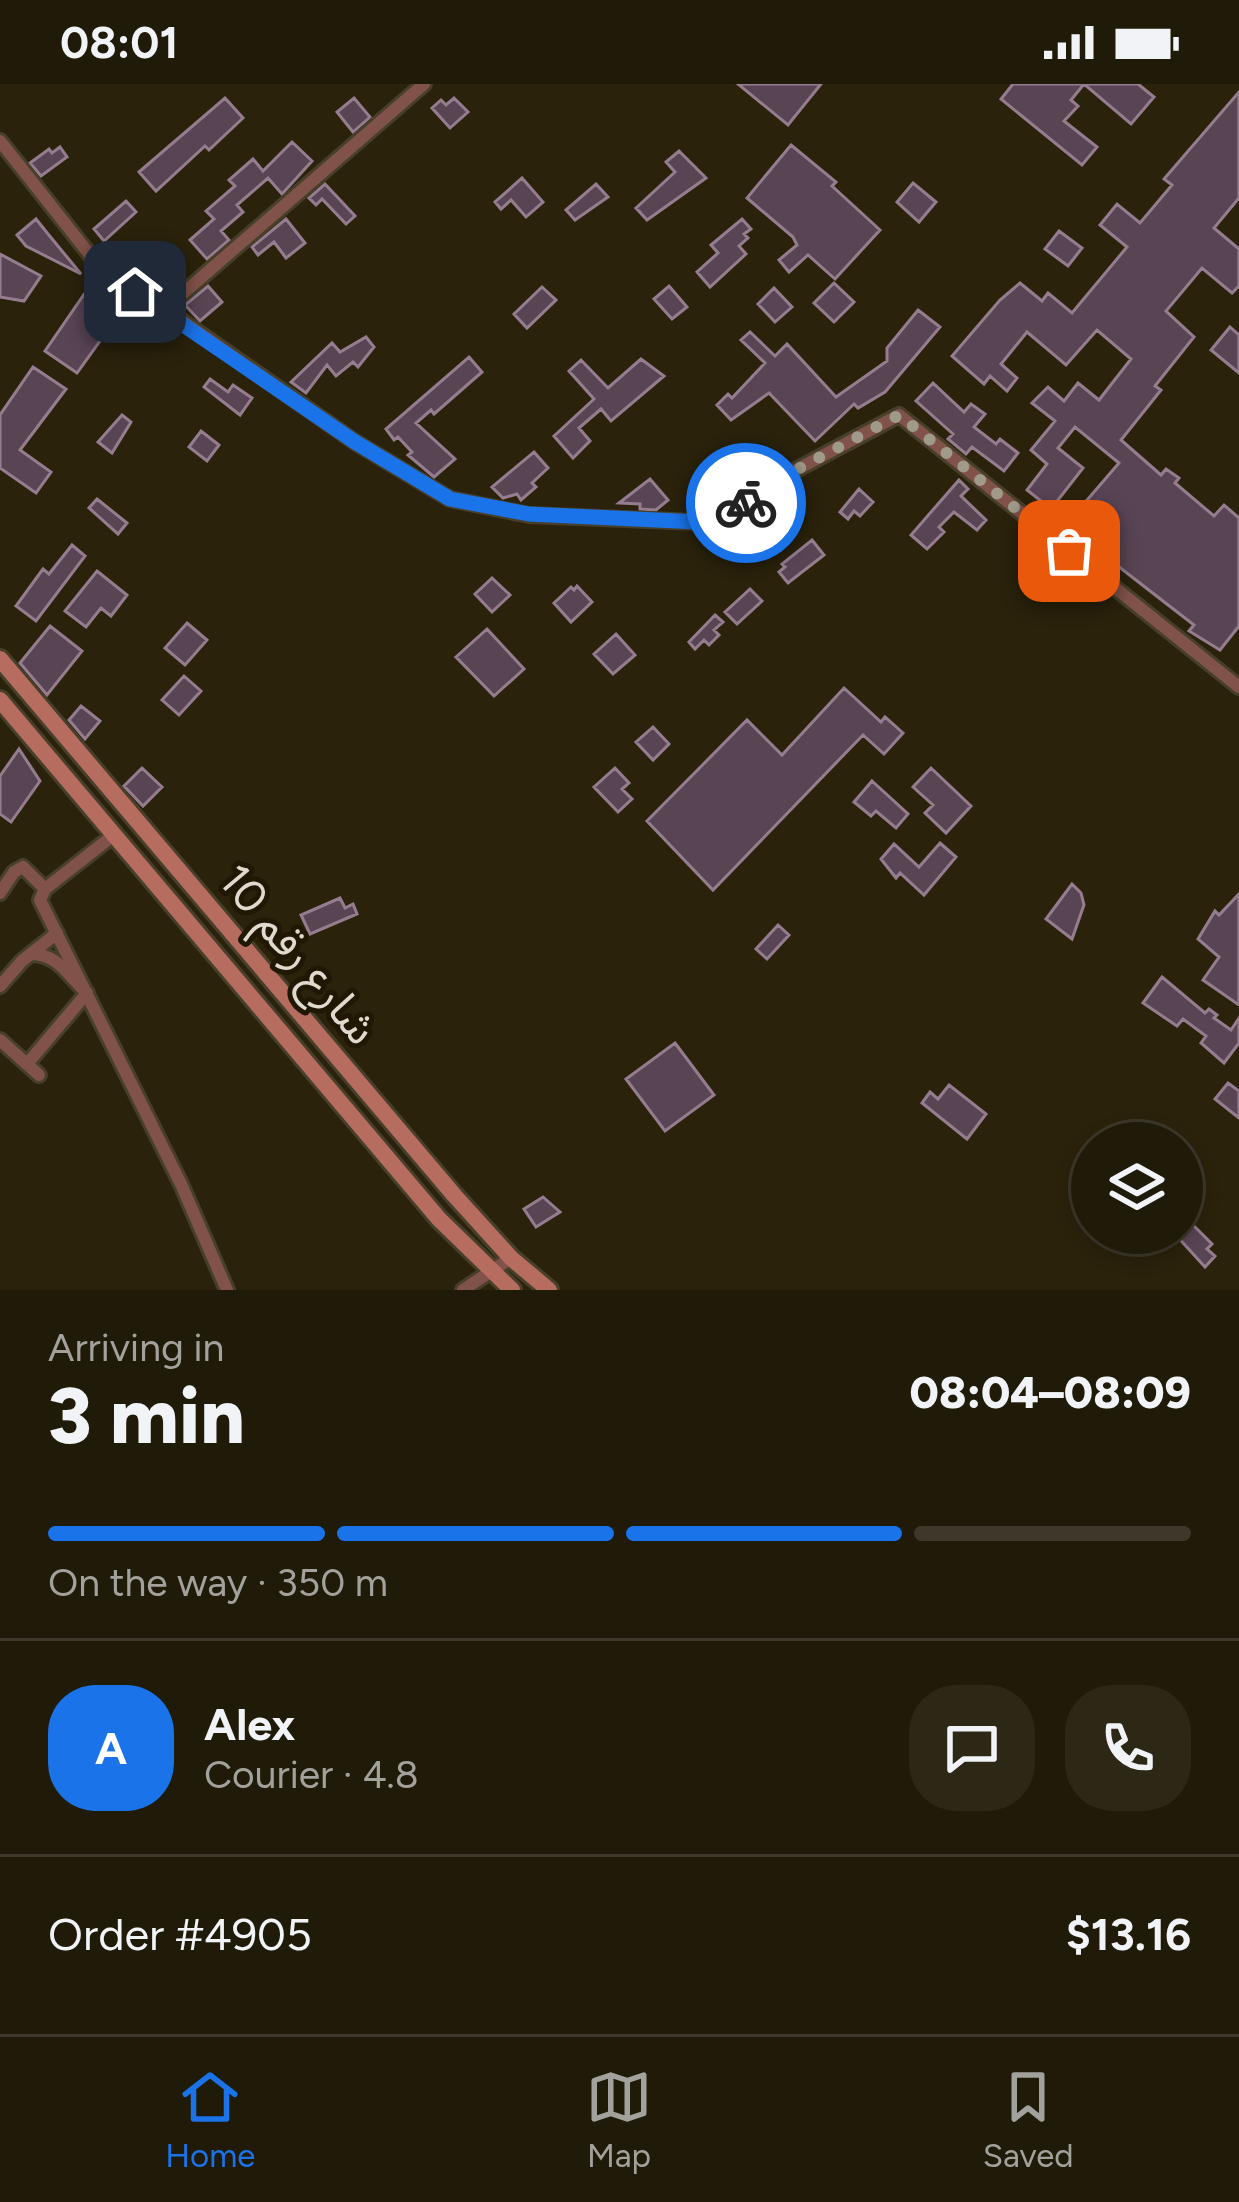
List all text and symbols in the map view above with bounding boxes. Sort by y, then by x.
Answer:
text: 08:01 [60,15,178,69]
pin [84,241,186,343]
icon: home [102,259,168,325]
courier [686,443,806,563]
icon: bike [713,470,779,536]
pin [1018,500,1120,602]
icon: bag [1036,518,1102,584]
street label: شارع رقم 10 [203,853,390,1059]
map controls [1071,1122,1203,1254]
button: layers [1071,1122,1203,1254]
text: Arriving in [48,1324,224,1371]
text: 08:04–08:09 [910,1365,1191,1419]
text: 3 min [48,1369,245,1463]
text: On the way · 350 m [48,1559,388,1606]
button: chat [909,1685,1035,1811]
button: phone [1065,1685,1191,1811]
text: Alex [204,1697,295,1751]
text: A [95,1721,127,1775]
text: Courier · 4.8 [204,1751,419,1798]
text: Order #4905 [48,1907,312,1961]
text: $13.16 [1066,1907,1191,1961]
tab: Home [165,2064,255,2175]
tab: Map [586,2064,652,2175]
tab: Saved [983,2064,1074,2175]

